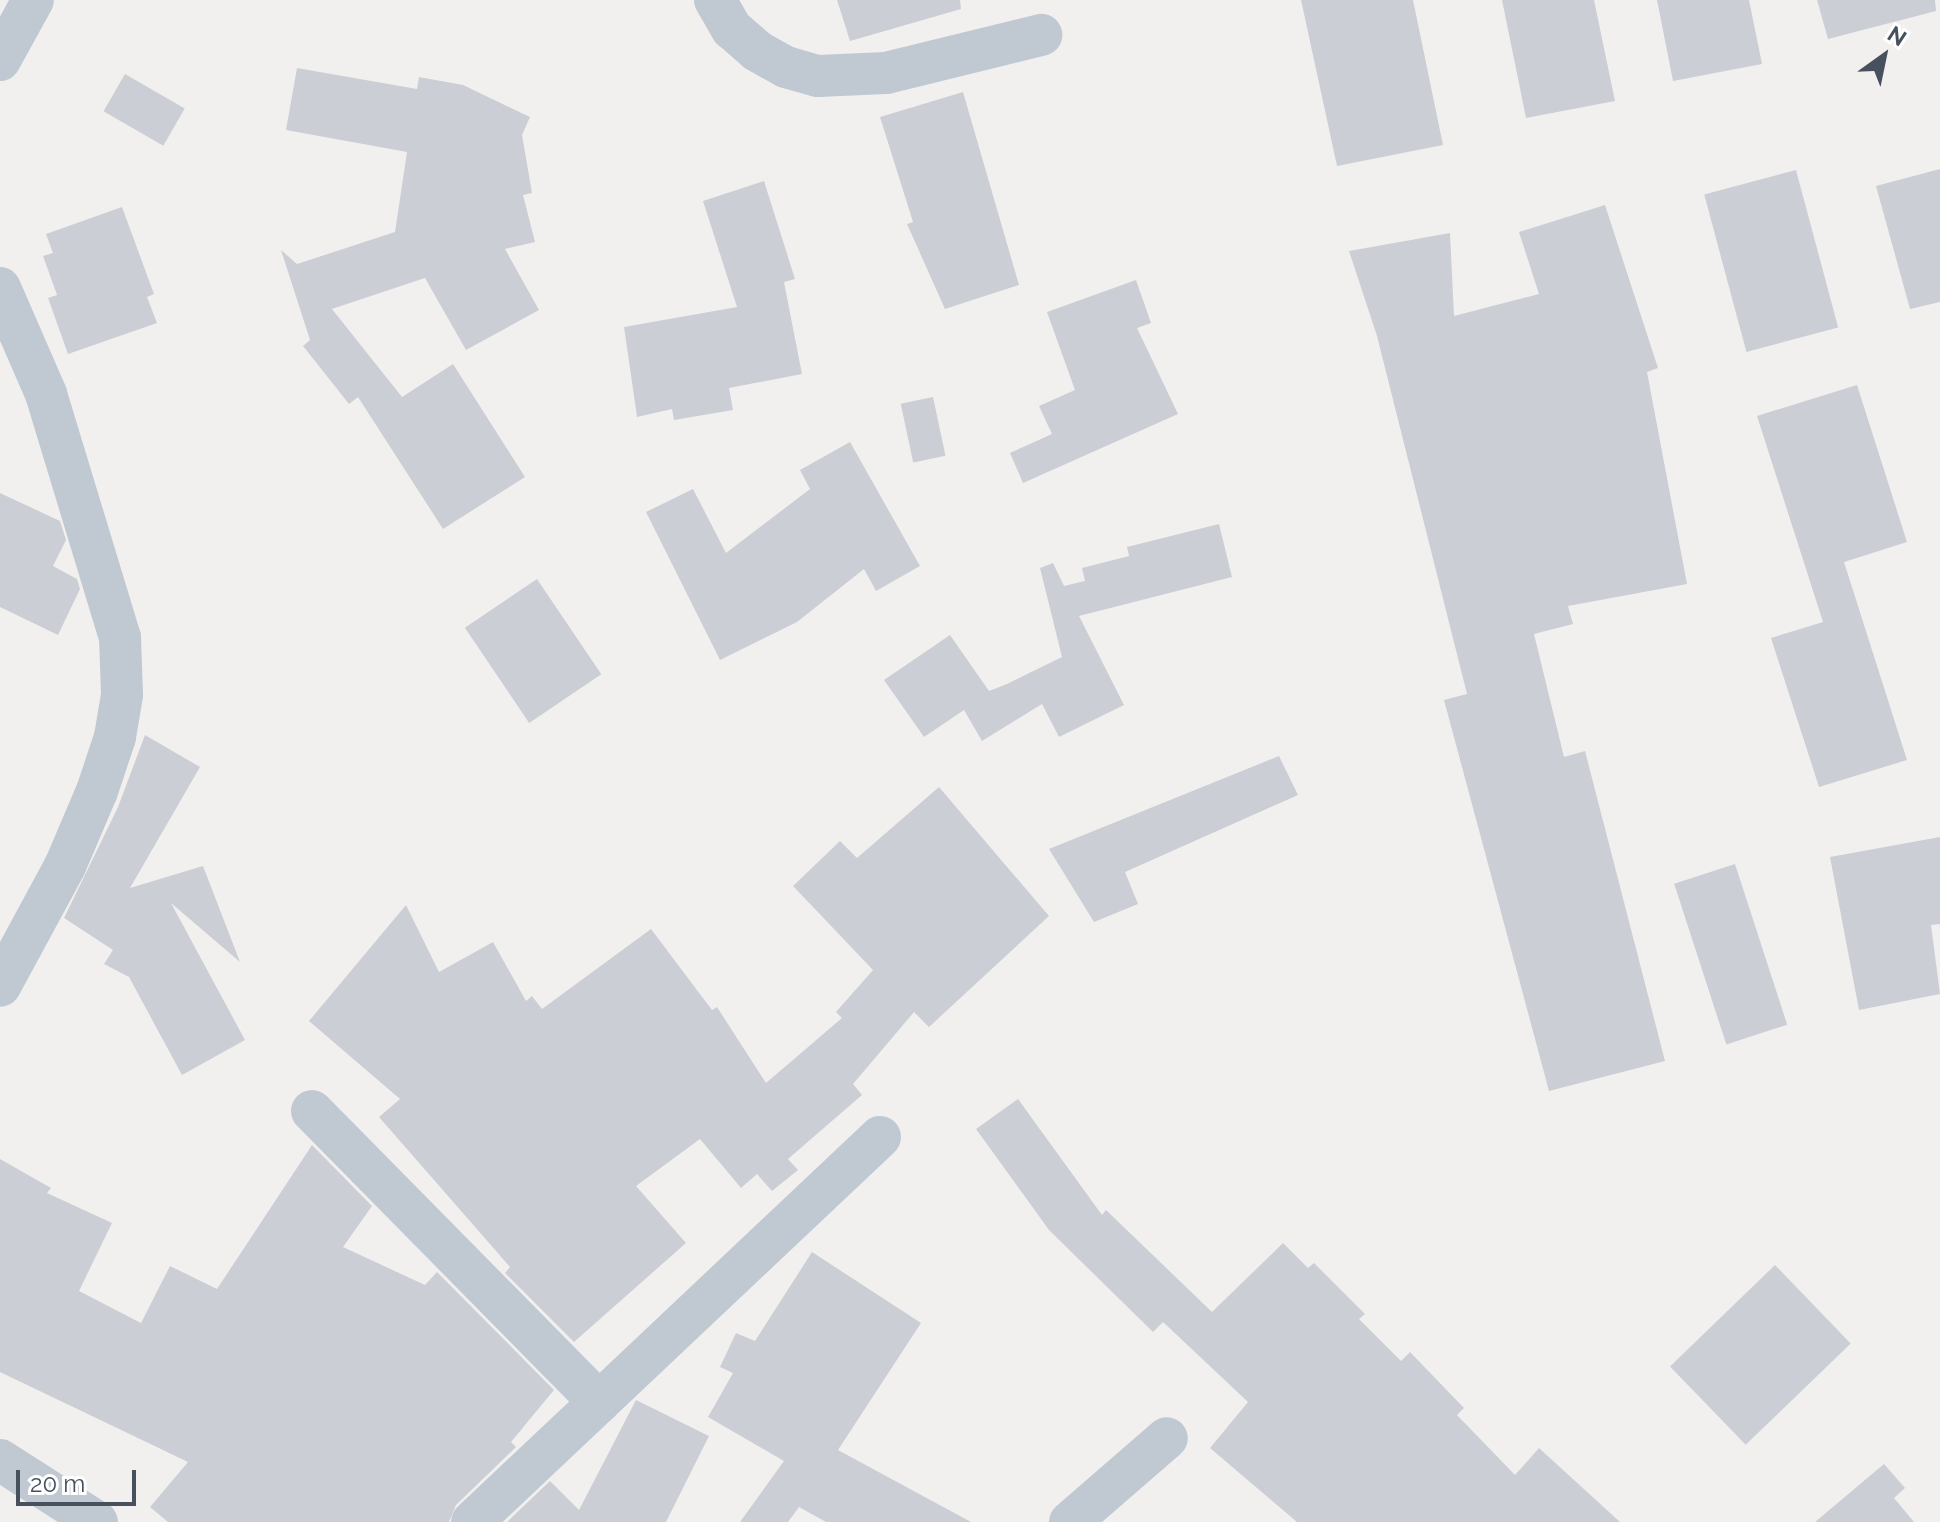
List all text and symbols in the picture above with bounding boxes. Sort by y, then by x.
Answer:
north arrow [1844,16,1924,96]
text: N [1883,20,1911,51]
scale bar [20,1454,140,1504]
text: 20 m [30,1469,85,1498]

